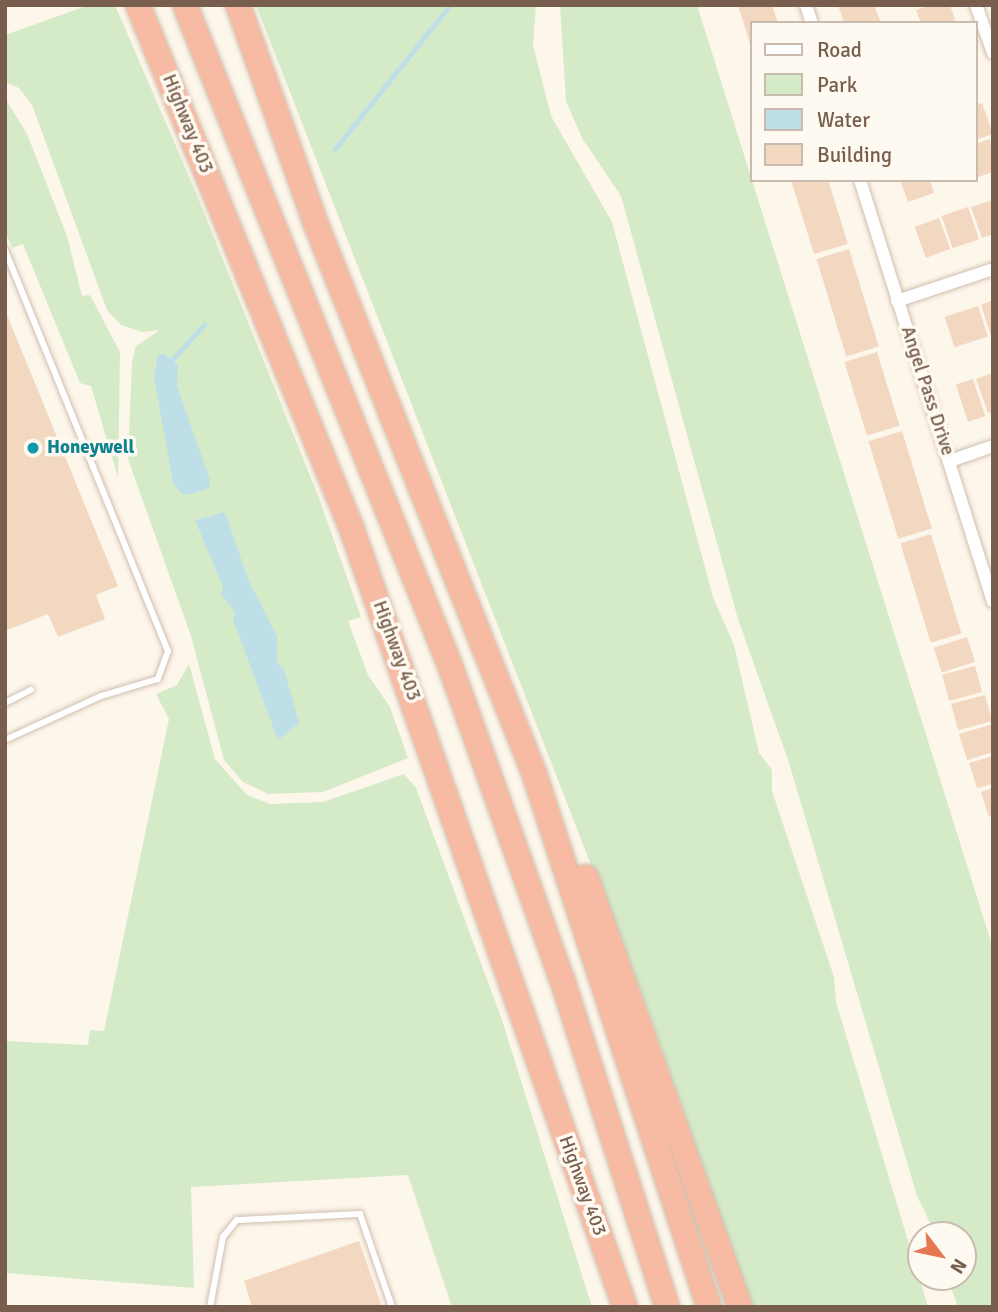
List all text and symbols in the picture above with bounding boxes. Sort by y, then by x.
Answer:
legend [750,21,977,182]
text: Road [817,37,862,63]
street label: Highway 403 [157,71,217,177]
text: Park [817,72,857,98]
text: Water [817,107,870,133]
text: Building [817,142,892,168]
street label: Angel Pass Drive [895,323,959,459]
place label: Honeywell [47,437,134,459]
marker: Honeywell [25,440,41,456]
street label: Highway 403 [367,598,425,704]
street label: Highway 403 [553,1133,611,1239]
north arrow [907,1221,977,1291]
text: N [944,1254,972,1278]

